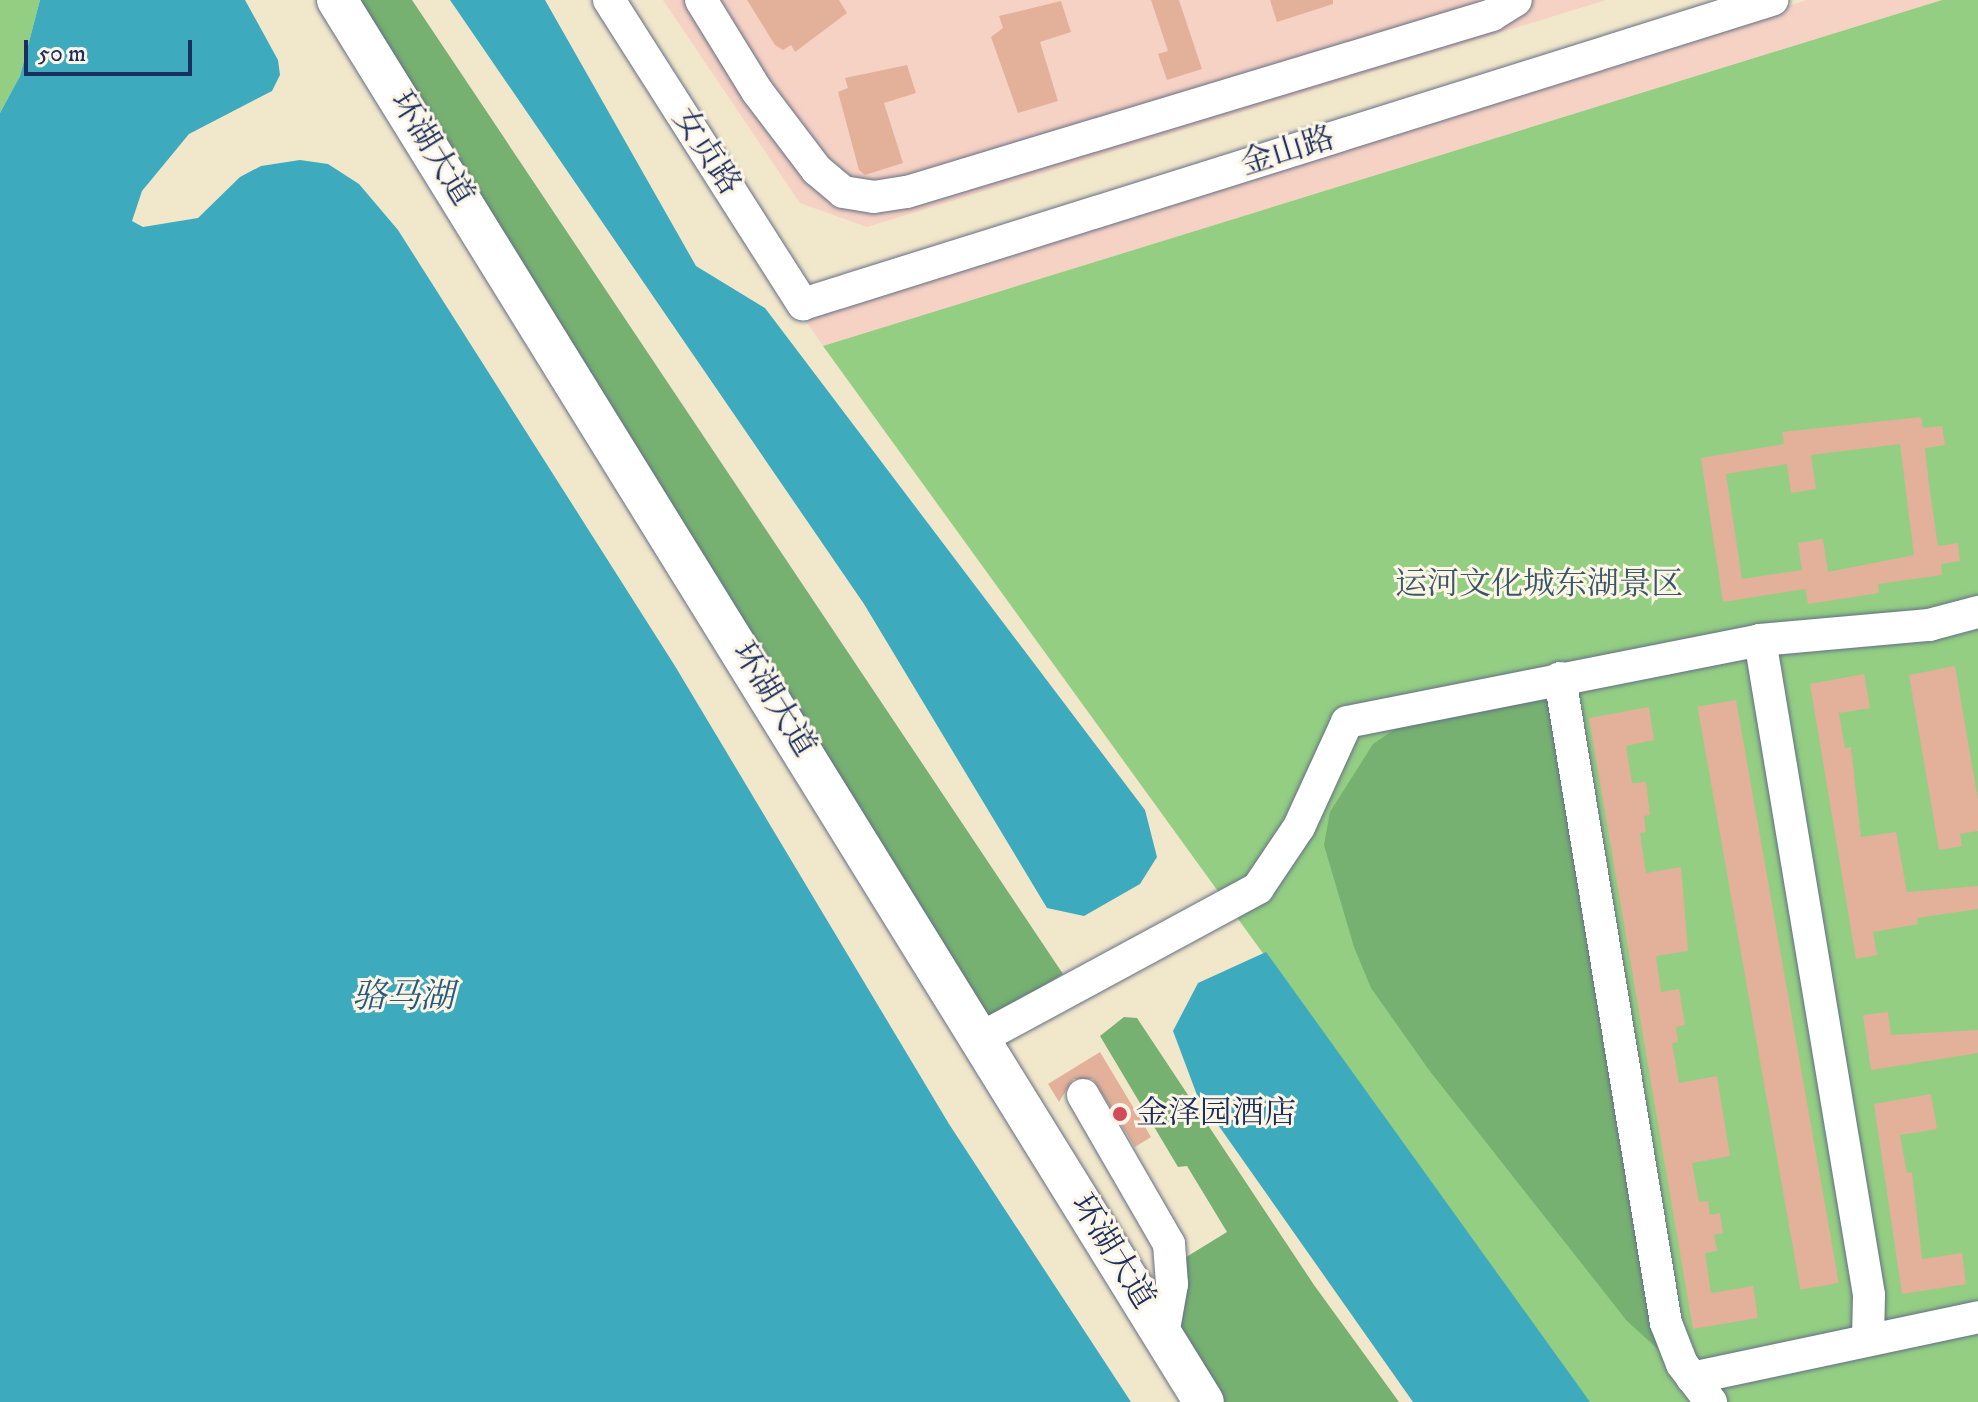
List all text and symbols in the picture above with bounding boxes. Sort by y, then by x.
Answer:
scale bar [28,24,196,74]
text: 50 m [38,39,86,69]
street label: 环湖大道 [381,85,481,213]
street label: 女贞路 [664,101,748,203]
street label: 金山路 [1236,120,1340,184]
park label: 运河文化城东湖景区 [1395,566,1683,604]
street label: 环湖大道 [723,636,823,764]
water label: 骆马湖 [352,978,454,1018]
place label: 金泽园酒店 [1136,1095,1296,1133]
marker: 金泽园酒店 [1111,1105,1129,1123]
street label: 环湖大道 [1062,1188,1162,1316]

